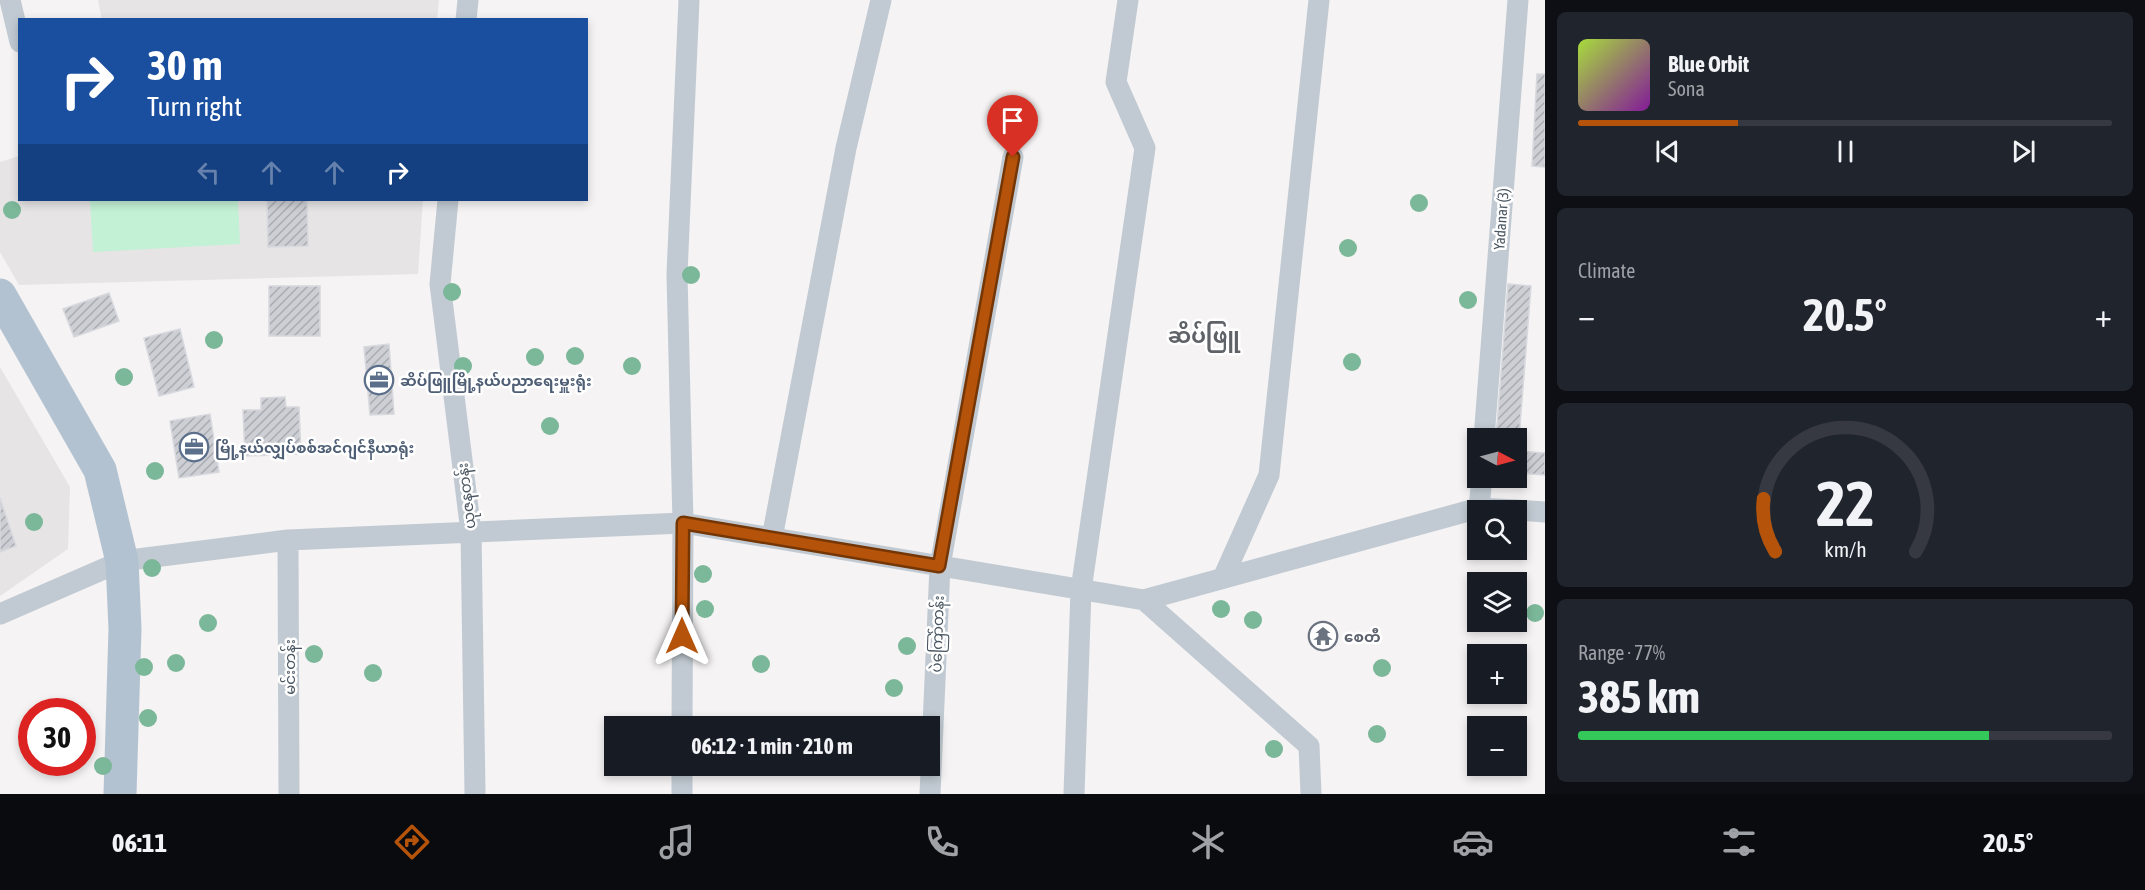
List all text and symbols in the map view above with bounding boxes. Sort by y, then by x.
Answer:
text: 30 m [147,41,222,89]
icon: right [48,42,126,120]
text: Blue Orbit [1668,51,1749,77]
text: Sona [1668,77,1705,100]
text: Turn right [147,91,242,122]
pin [987,95,1038,157]
icon: arrive [996,104,1029,137]
icon: previous [1651,135,1684,168]
icon: pause [1829,135,1862,168]
icon: next [2007,135,2040,168]
icon: left [192,156,225,189]
icon: ahead [255,156,288,189]
icon: ahead [318,156,351,189]
icon: right [381,156,414,189]
street label: Yadanar (3) [1490,188,1512,250]
text: Climate [1578,259,1635,282]
text: 20.5° [1803,289,1887,341]
text: − [1578,296,1595,334]
text: + [2095,296,2112,334]
district label: ဆိပ်ဖြူ [1168,320,1240,353]
office icon: ဆိပ်ဖြူမြို့နယ်ပညာရေးမှူးရုံး [363,364,395,396]
place label: ဆိပ်ဖြူမြို့နယ်ပညာရေးမှူးရုံး [400,371,592,393]
north arrow [1467,428,1527,488]
map controls [1467,428,1527,776]
office icon: မြို့နယ်လျှပ်စစ်အင်ဂျင်နီယာရုံး [178,431,210,463]
place label: မြို့နယ်လျှပ်စစ်အင်ဂျင်နီယာရုံး [215,438,414,460]
street label: ယုဇနတန်း [453,462,482,530]
text: 22 [1816,468,1874,539]
button: search [1467,500,1527,560]
text: km/h [1824,537,1866,562]
button: layers [1467,572,1527,632]
street label: ပဲကြော်တန်း [926,595,951,673]
position arrow [650,604,714,668]
temple icon: စေတီ [1307,620,1339,652]
place label: စေတီ [1344,627,1381,645]
street label: မင်းတန်း [280,639,302,695]
text: Range · 77% [1578,641,1665,664]
button: + [1467,644,1527,704]
text: 385 km [1578,671,1700,723]
speed limit sign: 30 [18,698,96,776]
button: − [1467,716,1527,776]
text: 06:12 · 1 min · 210 m [691,733,853,759]
icon: directions [391,821,433,863]
icon: music [656,821,698,863]
icon: phone [921,821,963,863]
icon: climate [1187,821,1229,863]
icon: car [1452,821,1494,863]
icon: filters [1718,821,1760,863]
text: 06:11 [112,827,167,858]
text: 20.5° [1983,827,2033,858]

